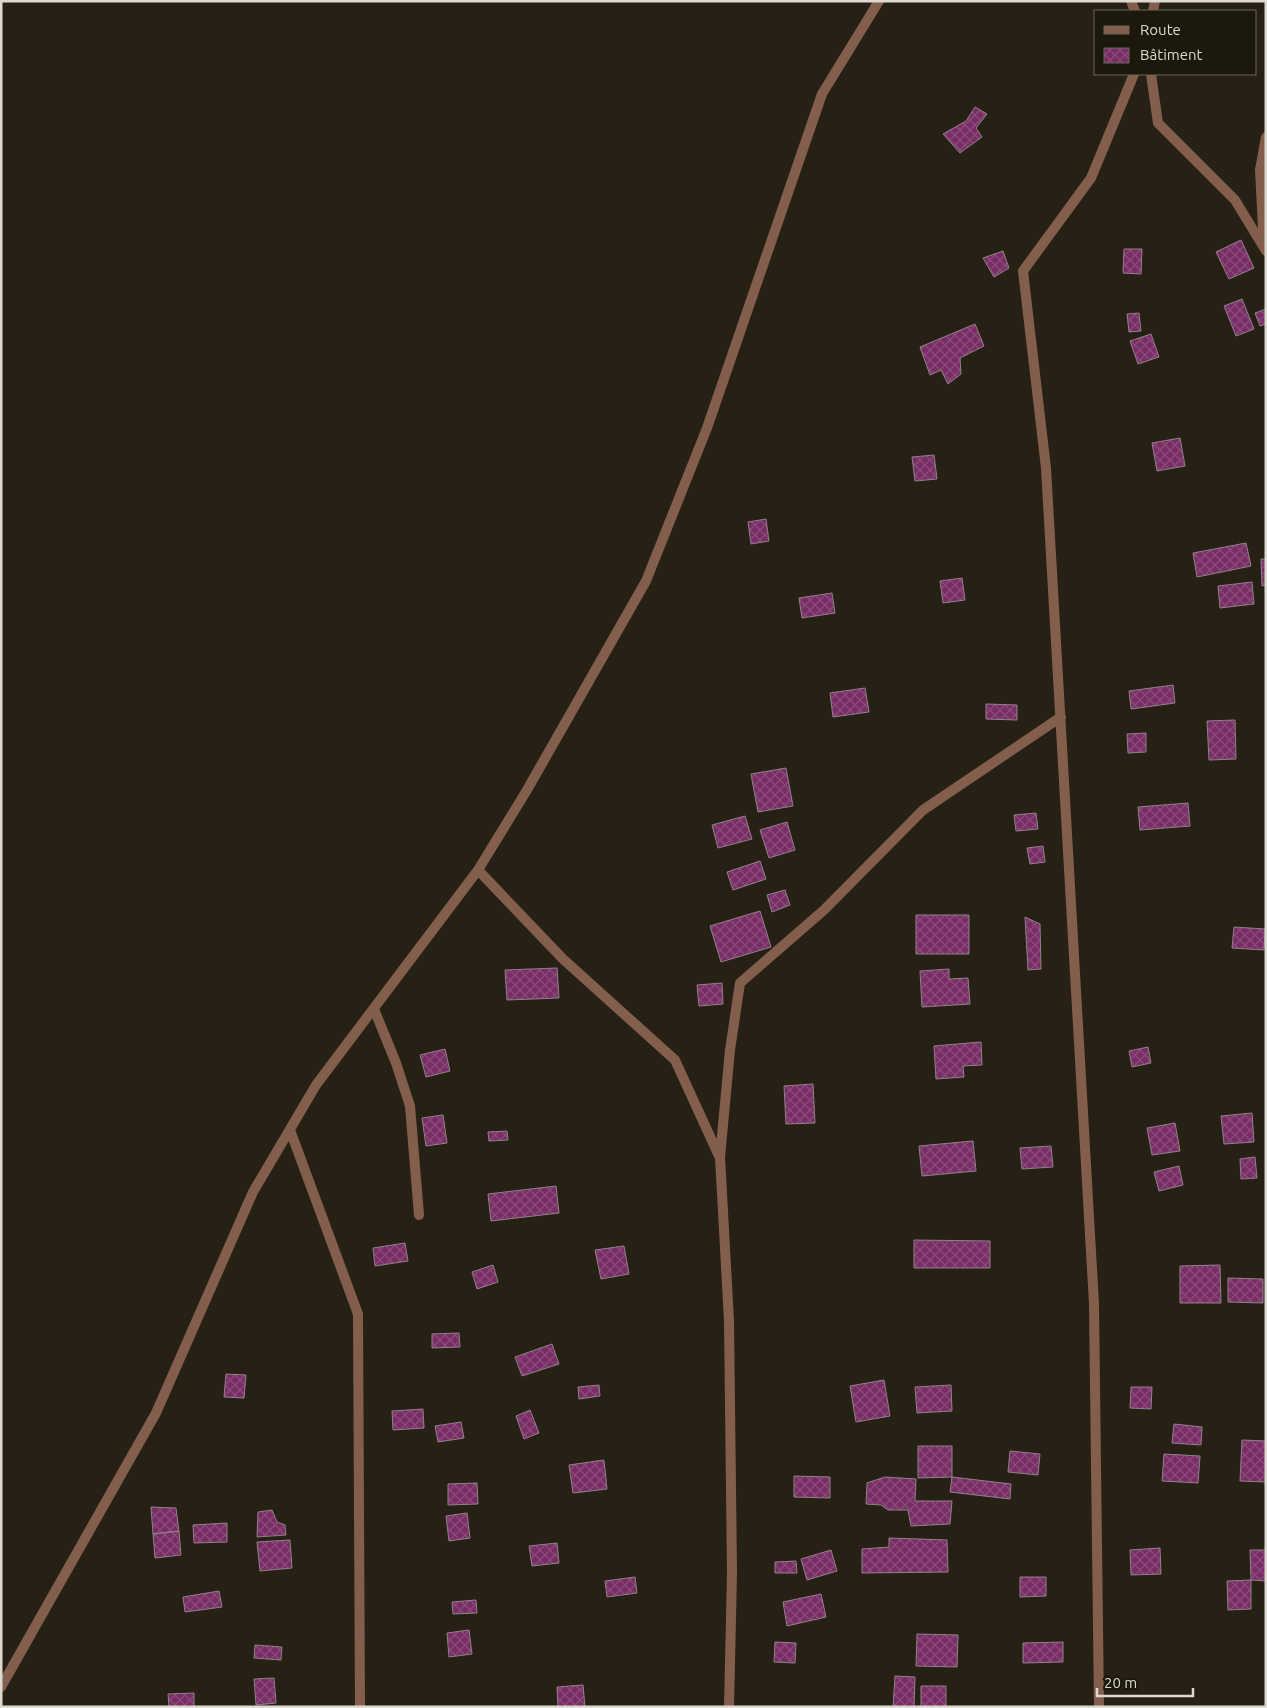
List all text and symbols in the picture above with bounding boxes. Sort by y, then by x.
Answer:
legend [1094,10,1257,75]
text: Route [1140,21,1181,38]
text: Bâtiment [1140,46,1203,63]
scale bar [1097,1666,1193,1698]
text: 20 m [1104,1674,1137,1691]

